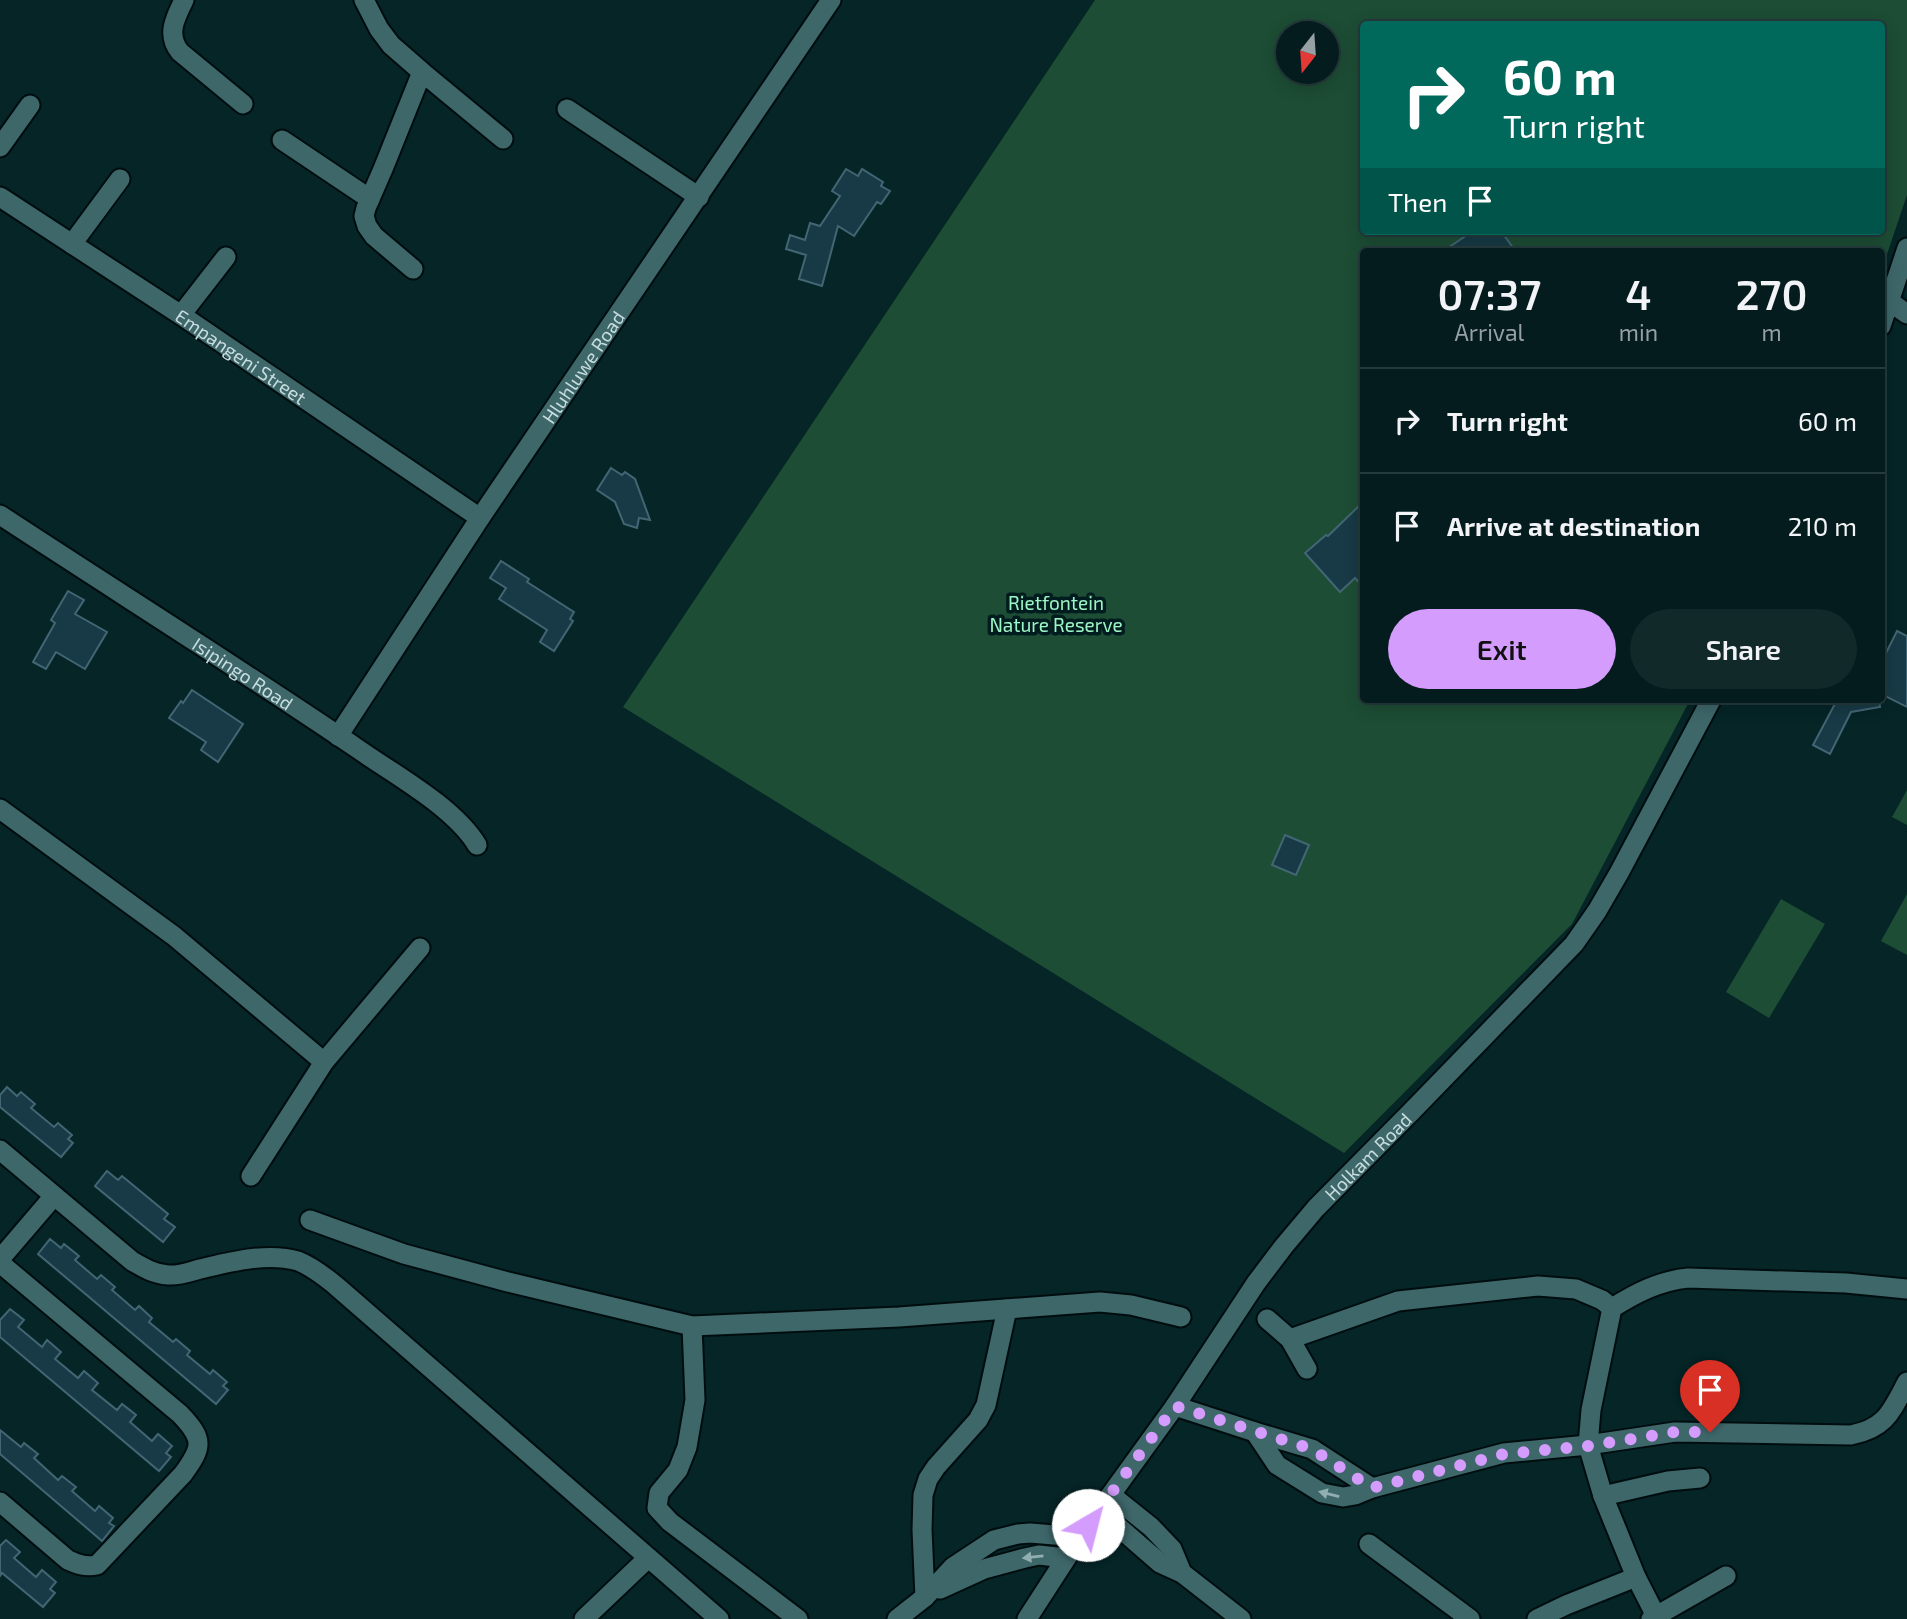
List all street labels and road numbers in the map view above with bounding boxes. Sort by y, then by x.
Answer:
street label: Empangeni Street [171,303,311,409]
street label: Hluhluwe Road [536,306,629,427]
street label: Isipingo Road [189,632,298,714]
street label: Holkam Road [1319,1107,1416,1205]

